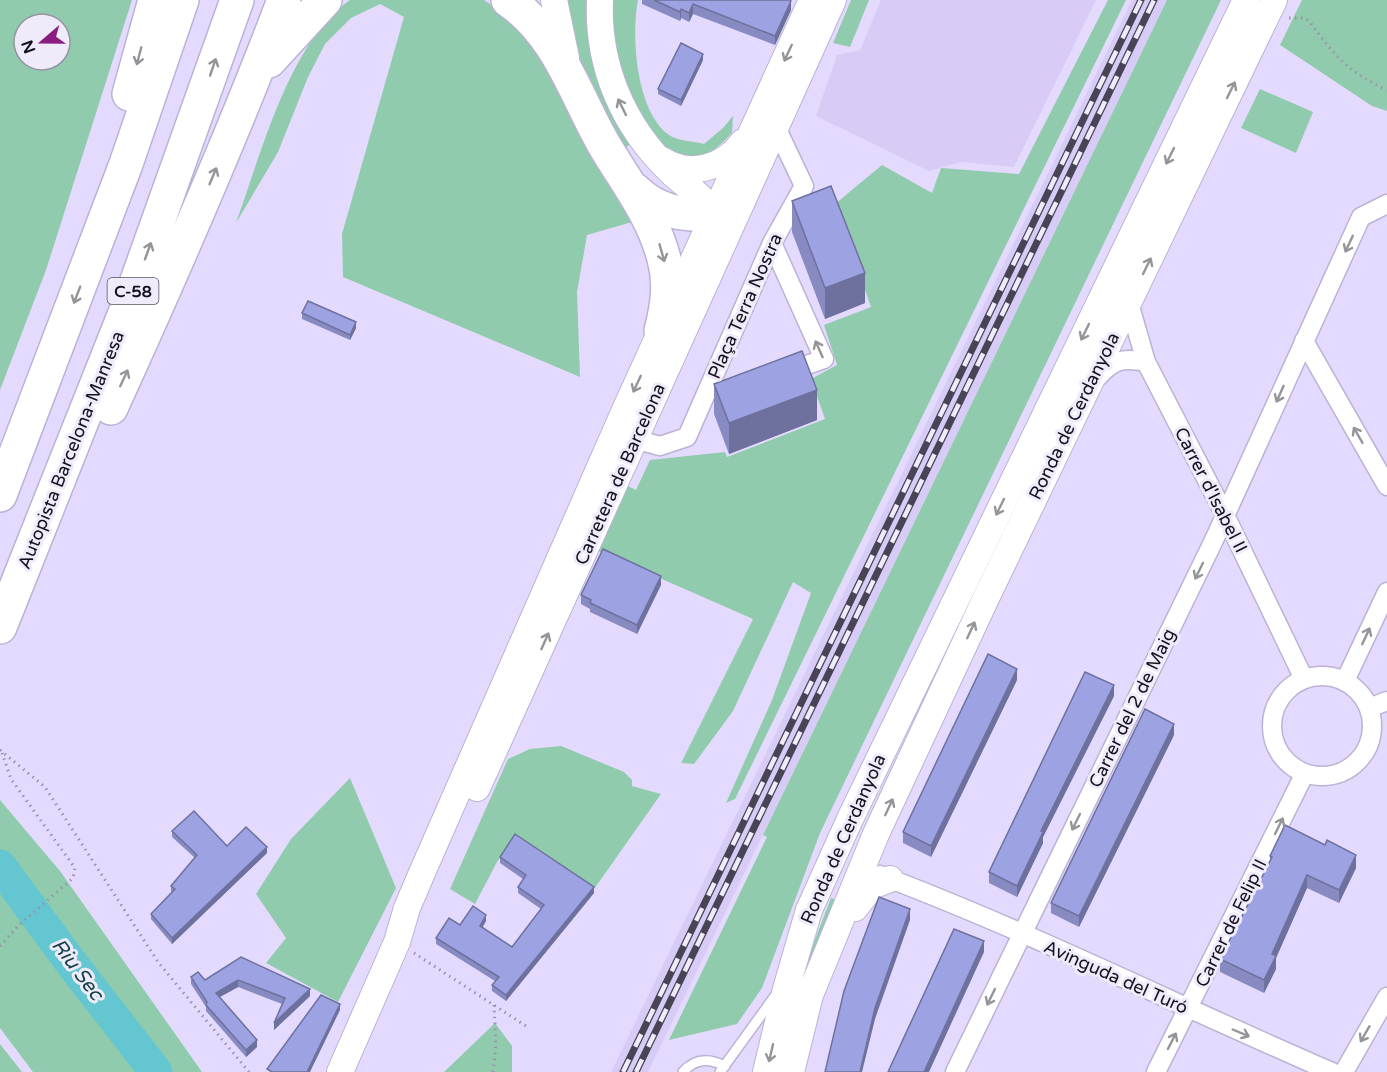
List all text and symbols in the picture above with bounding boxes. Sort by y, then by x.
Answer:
north arrow [12,12,72,72]
text: N [17,37,40,56]
one-way arrow [781,44,793,62]
one-way arrow [133,47,145,66]
one-way arrow [209,58,220,77]
one-way arrow [1226,81,1238,99]
one-way arrow [616,99,628,117]
one-way arrow [1164,147,1176,165]
one-way arrow [208,168,219,186]
street label: Plaça Terra Nostra [703,230,787,382]
one-way arrow [1342,235,1354,253]
one-way arrow [143,242,154,261]
one-way arrow [657,243,669,262]
one-way arrow [1142,257,1154,275]
road number: C-58 [108,278,158,304]
one-way arrow [71,285,82,303]
one-way arrow [1078,322,1090,340]
street label: Autopista Barcelona-Manresa [13,328,129,572]
street label: Ronda de Cerdanyola [1024,329,1124,503]
one-way arrow [812,340,824,358]
one-way arrow [119,370,131,388]
one-way arrow [630,375,642,393]
street label: Carretera de Barcelona [570,380,670,568]
one-way arrow [1274,384,1285,402]
street label: Carrer d'Isabel II [1170,424,1252,556]
one-way arrow [1352,427,1364,444]
one-way arrow [993,498,1005,516]
one-way arrow [1192,562,1204,580]
one-way arrow [966,622,978,640]
street label: Carrer del 2 de Maig [1084,625,1180,791]
one-way arrow [1360,628,1372,646]
one-way arrow [539,632,551,650]
street label: Ronda de Cerdanyola [796,751,890,927]
one-way arrow [883,799,895,817]
one-way arrow [1070,813,1082,831]
one-way arrow [1273,817,1285,835]
street label: Carrer de Felip II [1190,855,1272,991]
water label: Riu Sec [46,934,110,1007]
street label: Avinguda del Turó [1041,935,1191,1019]
one-way arrow [985,988,997,1006]
one-way arrow [1359,1026,1371,1043]
one-way arrow [1231,1028,1250,1039]
one-way arrow [1166,1032,1178,1050]
one-way arrow [764,1043,776,1062]

